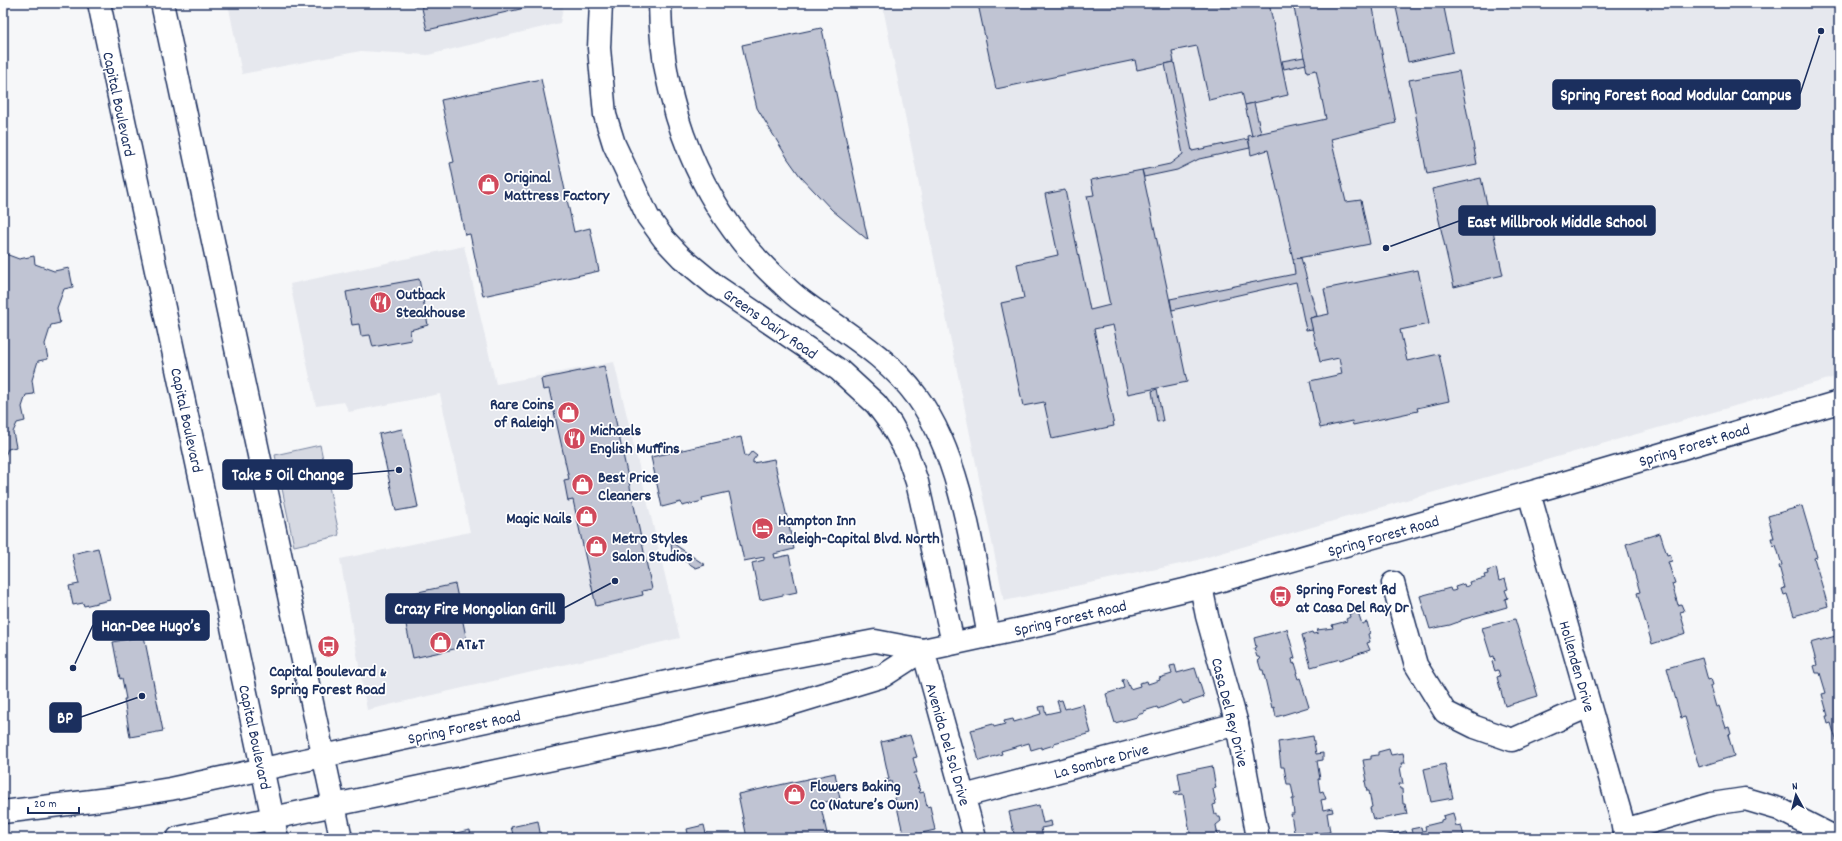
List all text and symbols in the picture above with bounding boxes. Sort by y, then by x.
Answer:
street label: Capital Boulevard [95,50,140,159]
callout: Spring Forest Road Modular Campus [1553,80,1800,109]
text: Spring Forest Road Modular Campus [1560,85,1792,109]
place label: Original Mattress Factory [504,167,611,208]
shop icon: Original Mattress Factory [476,172,502,198]
callout: East Millbrook Middle School [1459,206,1655,235]
text: East Millbrook Middle School [1467,212,1648,236]
place label: Outback Steakhouse [396,284,465,325]
street label: Greens Dairy Road [718,284,821,366]
restaurant icon: Outback Steakhouse [368,289,394,315]
street label: Capital Boulevard [163,366,208,475]
place label: Rare Coins of Raleigh [490,394,554,435]
shop icon: Rare Coins of Raleigh [556,399,582,425]
street label: Spring Forest Road [1636,419,1753,474]
place label: Michaels English Muffins [590,420,680,461]
restaurant icon: Michaels English Muffins [562,425,588,451]
callout: Take 5 Oil Change [223,460,352,489]
text: Take 5 Oil Change [232,465,345,489]
place label: Best Price Cleaners [598,467,659,508]
shop icon: Best Price Cleaners [569,472,595,498]
shop icon: Magic Nails [574,504,600,530]
place label: Magic Nails [506,508,572,531]
place label: Hampton Inn Raleigh-Capital Blvd. North [778,510,940,551]
street label: Spring Forest Road [1325,511,1442,564]
hotel icon: Hampton Inn Raleigh-Capital Blvd. North [750,515,776,541]
place label: Metro Styles Salon Studios [612,528,693,569]
shop icon: Metro Styles Salon Studios [584,533,610,559]
place label: Spring Forest Rd at Casa Del Ray Dr [1296,579,1410,620]
bus stop icon: Spring Forest Rd at Casa Del Ray Dr [1267,584,1293,610]
callout: Crazy Fire Mongolian Grill [386,594,564,623]
street label: Spring Forest Road [1012,595,1129,644]
text: Crazy Fire Mongolian Grill [394,599,557,623]
callout: Han-Dee Hugo’s [93,611,209,640]
text: Han-Dee Hugo’s [101,616,201,640]
street label: Hollenden Drive [1552,618,1600,715]
shop icon: AT&T [427,630,453,656]
bus stop icon: Capital Boulevard & Spring Forest Road [315,634,341,660]
place label: AT&T [456,634,485,657]
street label: Casa Del Rey Drive [1204,656,1253,770]
place label: Capital Boulevard & Spring Forest Road [269,661,387,702]
street label: Avenida Del Sol Drive [918,681,975,809]
street label: Capital Boulevard [231,683,276,792]
callout: BP [50,703,81,732]
street label: Spring Forest Road [406,705,523,752]
text: BP [57,708,73,732]
street label: La Sombre Drive [1052,739,1152,786]
north arrow [1776,775,1816,815]
place label: Flowers Baking Co (Nature’s Own) [810,776,918,817]
text: N [1791,779,1799,795]
shop icon: Flowers Baking Co (Nature’s Own) [781,781,807,807]
scale bar [28,789,79,815]
text: 20 m [34,796,57,813]

